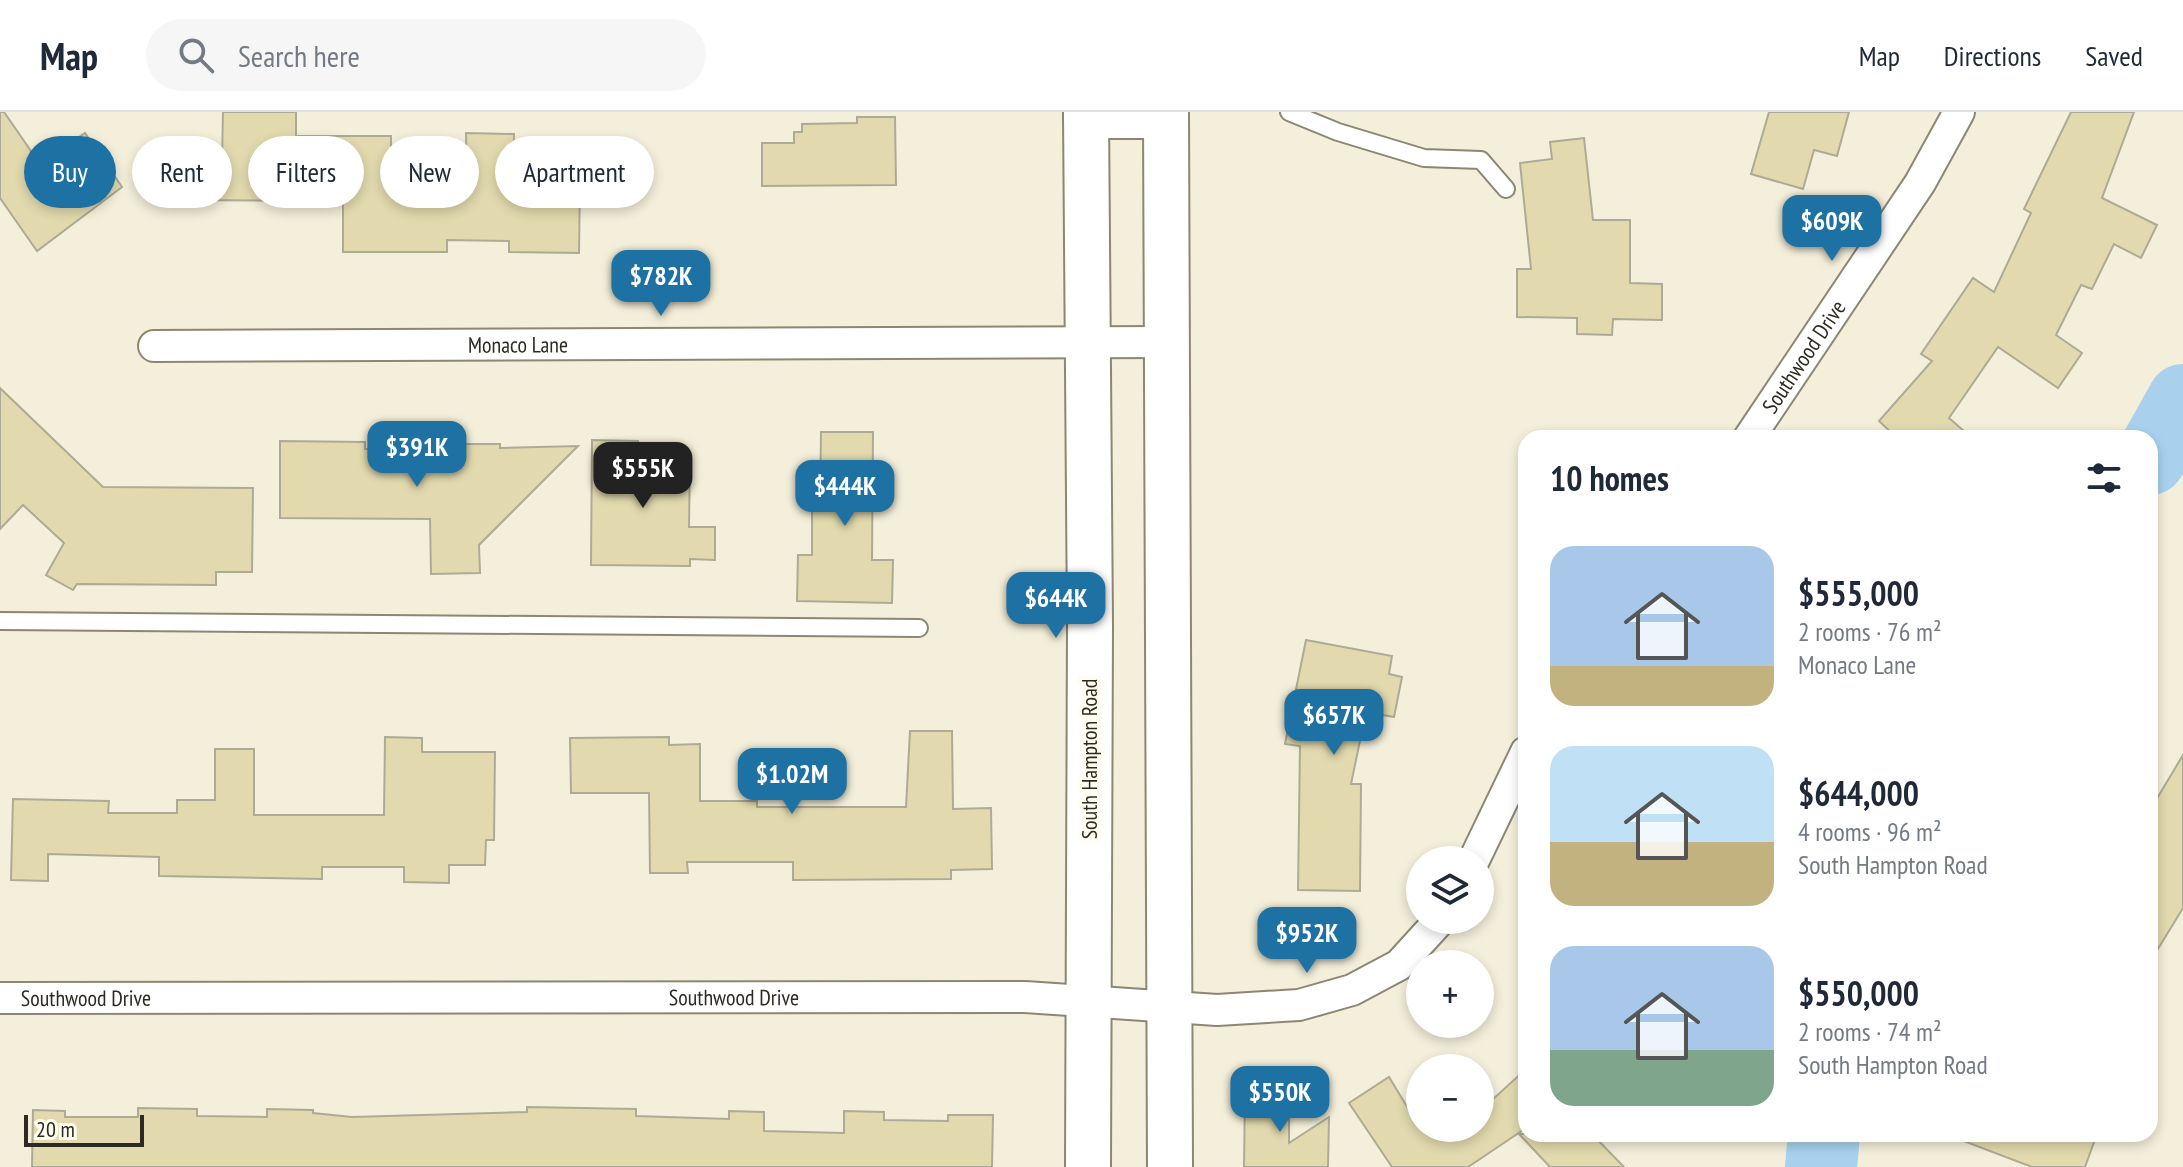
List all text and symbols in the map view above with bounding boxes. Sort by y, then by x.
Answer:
search box [146,19,706,91]
text: Map [40,31,98,80]
icon: search [174,33,218,77]
text: Search here [238,36,360,75]
text: Map [1859,37,1900,74]
text: Directions [1944,37,2041,74]
text: Saved [2085,37,2143,74]
chip: Buy [24,136,116,208]
chip: Rent [132,136,232,208]
chip: Filters [248,136,364,208]
chip: New [380,136,479,208]
chip: Apartment [495,136,654,208]
pin: $609K [1776,195,1888,263]
text: $609K [1800,204,1864,237]
pin: $782K [605,250,717,318]
text: $782K [629,259,693,292]
street label: Southwood Drive [1756,295,1851,419]
street label: Monaco Lane [468,330,568,359]
pin: $391K [361,421,473,489]
text: $391K [385,430,449,463]
pin: $555K [587,442,699,510]
text: $555K [611,451,675,484]
text: 10 homes [1550,456,1669,500]
icon: filters [2082,456,2126,500]
pin: $444K [789,460,901,528]
text: $444K [813,469,877,502]
text: $555,000 [1798,571,1919,615]
pin: $644K [1000,572,1112,640]
icon: home [1614,578,1710,674]
text: $644K [1024,581,1088,614]
text: 2 rooms · 76 m² [1798,615,1942,648]
text: Monaco Lane [1798,648,1916,681]
street label: South Hampton Road [1075,679,1103,839]
pin: $657K [1278,689,1390,757]
text: $657K [1302,698,1366,731]
pin: $1.02M [727,748,857,816]
text: $1.02M [756,757,828,790]
text: $644,000 [1798,771,1919,815]
icon: home [1614,778,1710,874]
text: 4 rooms · 96 m² [1798,815,1942,848]
map controls [1406,846,1494,1142]
button: layers [1406,846,1494,934]
text: South Hampton Road [1798,848,1988,881]
pin: $952K [1251,907,1363,975]
text: $952K [1275,916,1339,949]
button: + [1406,950,1494,1038]
text: $550,000 [1798,971,1919,1015]
icon: home [1614,978,1710,1074]
street label: Southwood Drive [669,983,799,1011]
street label: Southwood Drive [21,984,151,1012]
text: 2 rooms · 74 m² [1798,1015,1942,1048]
text: South Hampton Road [1798,1048,1988,1081]
button: − [1406,1054,1494,1142]
pin: $550K [1224,1066,1336,1134]
text: $550K [1248,1075,1312,1108]
scale bar [24,1111,144,1147]
text: 20 m [36,1115,75,1143]

